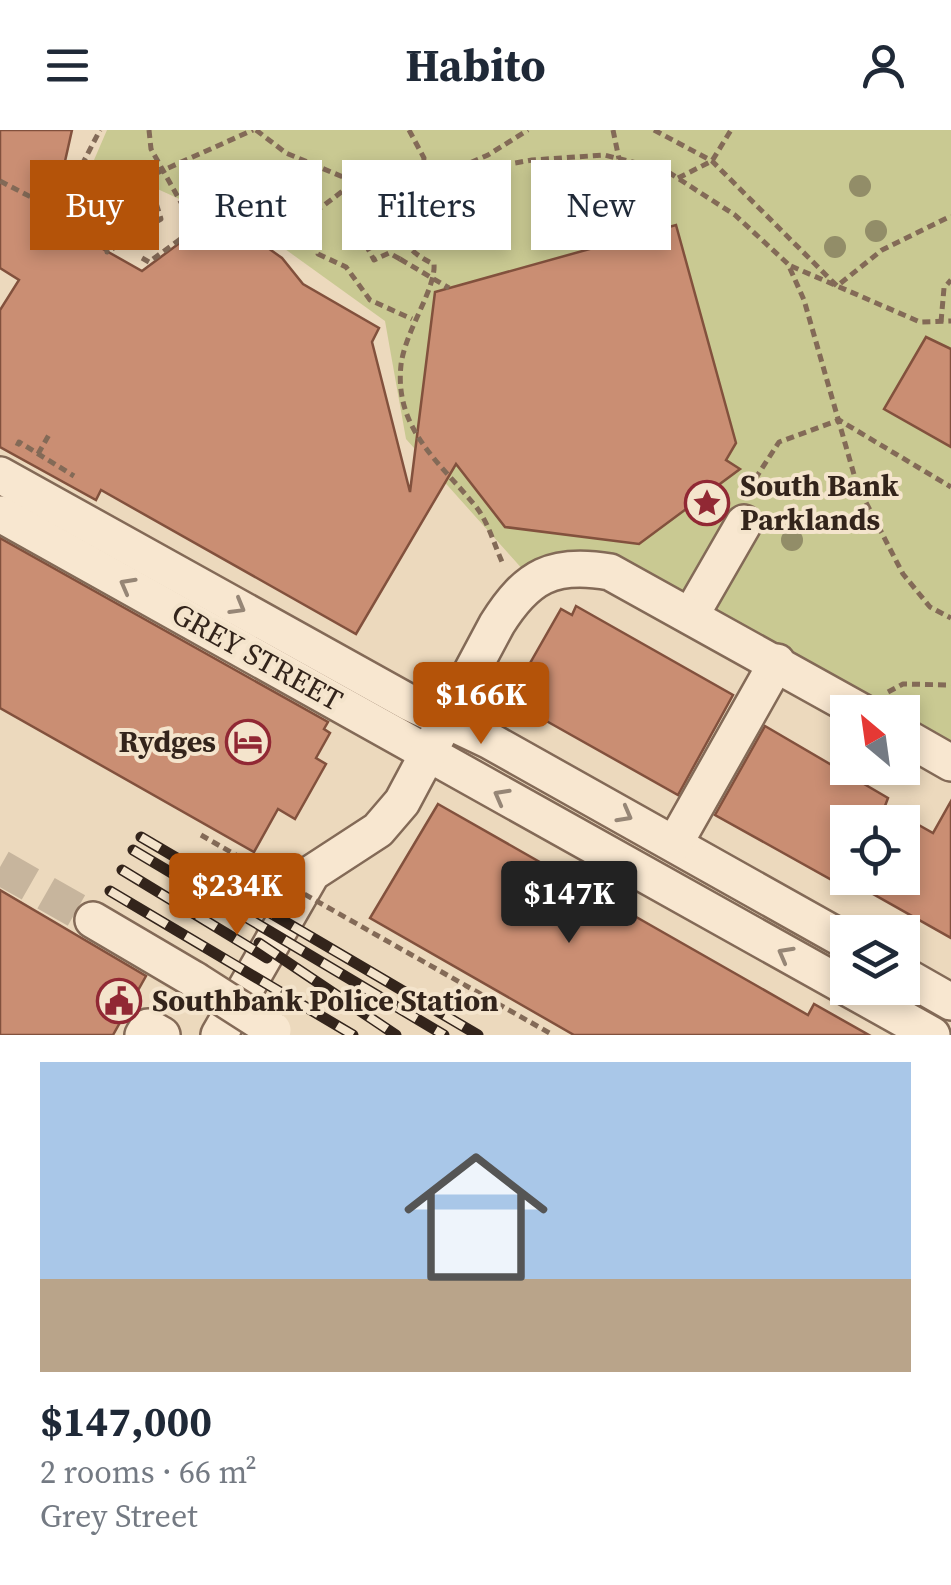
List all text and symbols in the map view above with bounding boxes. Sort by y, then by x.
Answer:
text: Habito [405,34,546,96]
icon: menu [40,38,95,93]
icon: person [856,38,911,93]
chip: Buy [30,160,159,250]
chip: Rent [179,160,322,250]
chip: Filters [342,160,511,250]
chip: New [531,160,671,250]
place label: South Bank Parklands [740,465,899,540]
place icon: South Bank Parklands [684,480,730,526]
one-way arrow [119,577,137,597]
street label: GREY STREET [164,593,350,720]
one-way arrow [228,595,246,615]
pin: $166K [411,662,551,747]
text: $166K [435,672,527,716]
north arrow [830,695,920,785]
map controls [830,695,920,1005]
hotel icon: Rydges [225,719,271,765]
place label: Rydges [119,721,216,762]
one-way arrow [494,788,512,808]
one-way arrow [615,803,633,823]
button: locate [830,805,920,895]
pin: $234K [167,853,307,938]
pin: $147K [499,861,639,946]
text: $234K [191,863,283,907]
text: $147K [523,871,615,915]
button: layers [830,915,920,1005]
one-way arrow [778,946,796,966]
public building icon: Southbank Police Station [96,978,142,1024]
place label: Southbank Police Station [152,980,499,1021]
icon: home [386,1127,566,1307]
text: $147,000 [40,1392,212,1450]
text: 2 rooms · 66 m² [40,1450,257,1494]
text: Grey Street [40,1494,198,1538]

